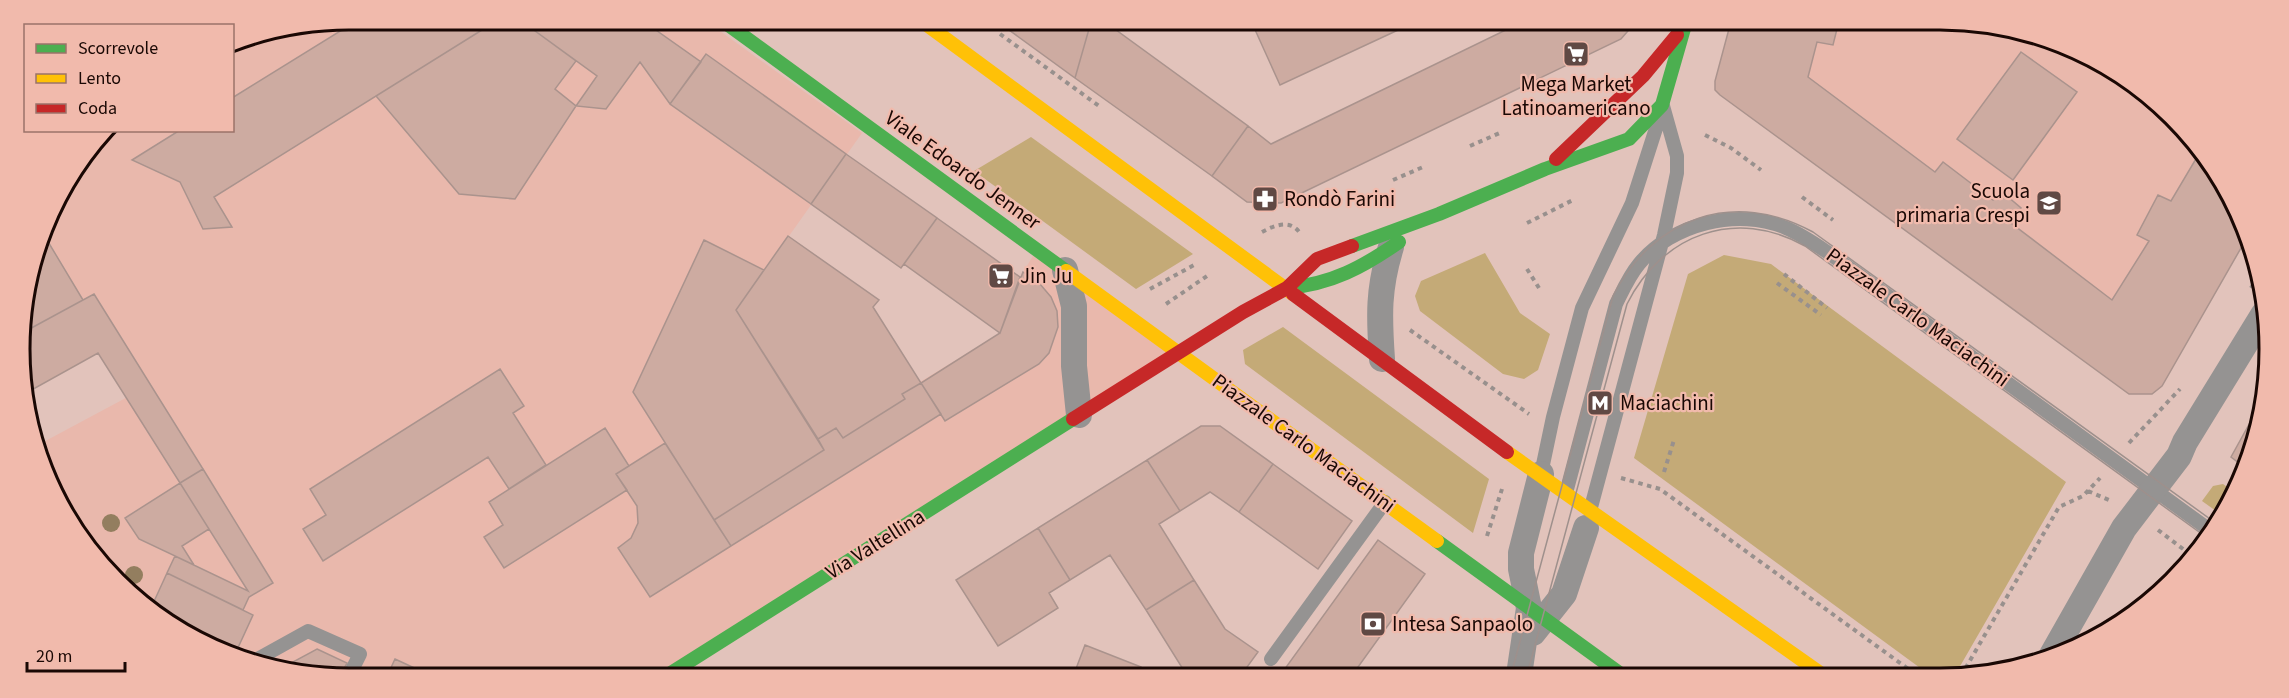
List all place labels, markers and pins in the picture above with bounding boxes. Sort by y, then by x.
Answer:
supermarket icon: Mega Market Latinoamericano [1561,39,1591,69]
place label: Mega Market Latinoamericano [1501,69,1651,123]
place label: Scuola primaria Crespi [1896,176,2030,230]
pharmacy icon: Rondò Farini [1250,184,1280,214]
place label: Rondò Farini [1284,184,1395,214]
school or university icon: Scuola primaria Crespi [2034,188,2064,218]
supermarket icon: Jin Ju [986,261,1016,291]
place label: Jin Ju [1020,261,1072,291]
metro station icon: Maciachini [1585,388,1615,418]
place label: Maciachini [1620,388,1714,418]
bank icon: Intesa Sanpaolo [1358,609,1388,639]
place label: Intesa Sanpaolo [1392,609,1533,639]

